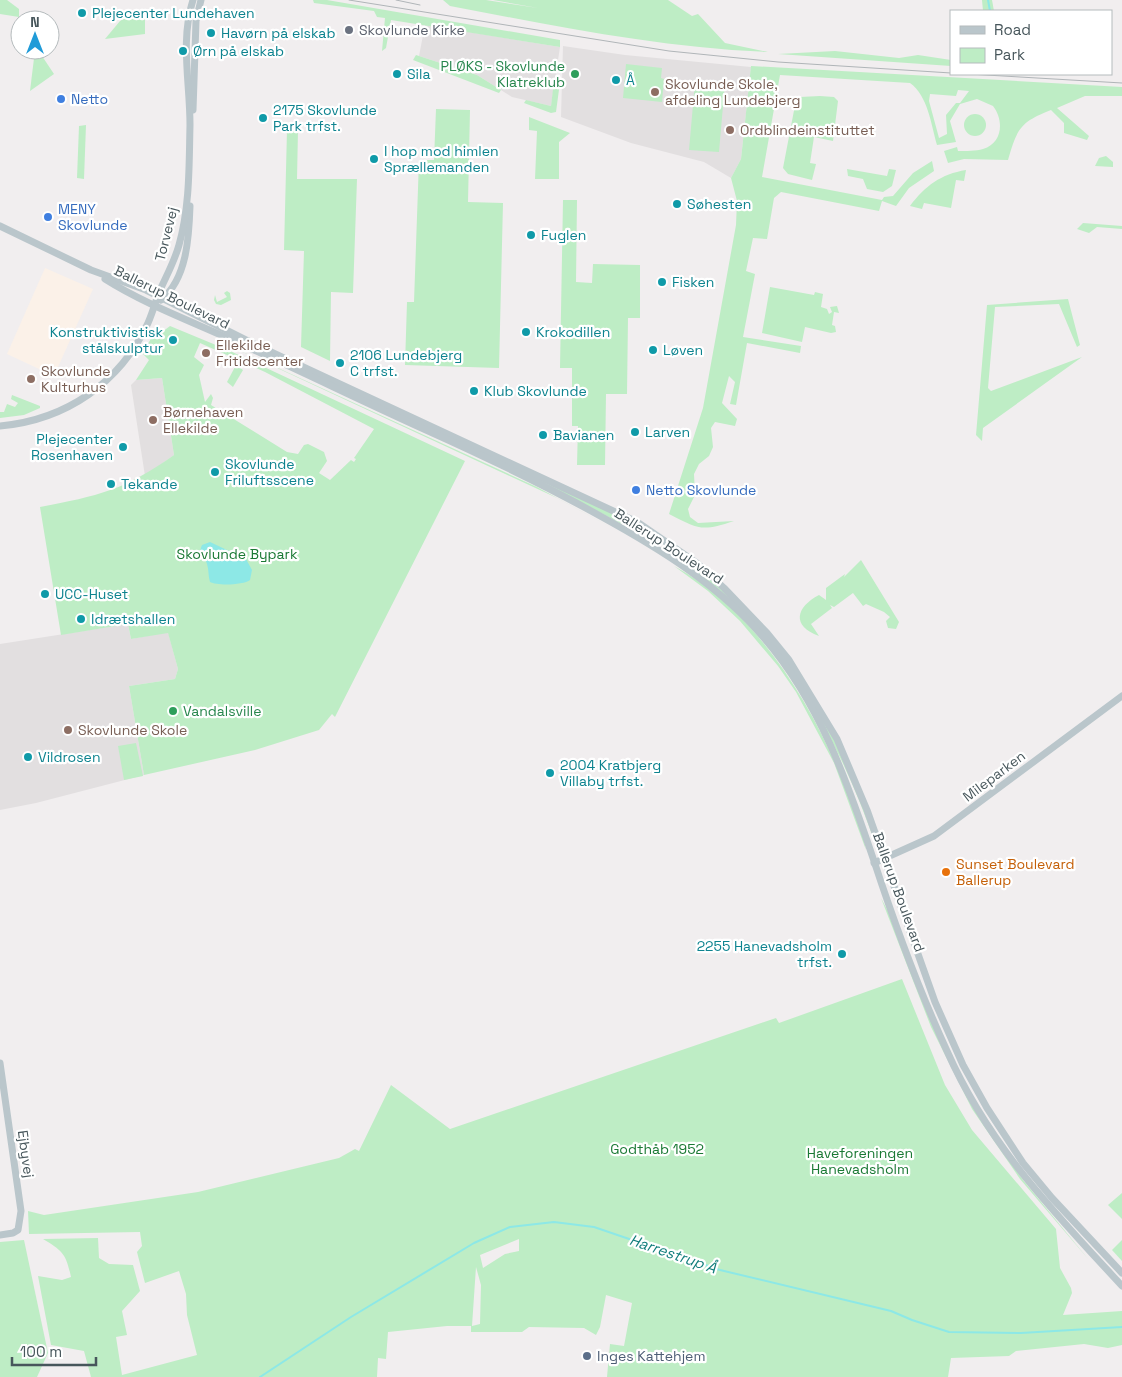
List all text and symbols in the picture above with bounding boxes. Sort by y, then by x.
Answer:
place label: Plejecenter Lundehaven [92,4,255,22]
marker: Plejecenter Lundehaven [76,7,88,19]
north arrow [10,10,60,60]
legend [950,10,1112,75]
text: N [30,13,40,31]
text: Road [994,20,1031,39]
place label: Skovlunde Kirke [359,21,465,39]
place label: Havørn på elskab [221,24,335,42]
marker: Skovlunde Kirke [343,24,355,36]
marker: Havørn på elskab [205,27,217,39]
place label: Ørn på elskab [193,42,284,60]
marker: Ørn på elskab [177,45,189,57]
text: Park [994,45,1025,64]
place label: PLØKS - Skovlunde Klatreklub [441,57,565,91]
place label: Sila [407,65,431,83]
marker: Sila [391,68,403,80]
marker: PLØKS - Skovlunde Klatreklub [569,68,581,80]
place label: Å [626,71,635,89]
marker: Å [610,74,622,86]
place label: Skovlunde Skole, afdeling Lundebjerg [665,75,801,109]
marker: Skovlunde Skole, afdeling Lundebjerg [649,86,661,98]
place label: Netto [71,90,108,108]
marker: Netto [55,93,67,105]
place label: 2175 Skovlunde Park trfst. [273,101,377,135]
marker: 2175 Skovlunde Park trfst. [257,112,269,124]
place label: Ordblindeinstituttet [740,121,875,139]
marker: Ordblindeinstituttet [724,124,736,136]
place label: I hop mod himlen Sprællemanden [384,142,499,176]
marker: I hop mod himlen Sprællemanden [368,153,380,165]
place label: Søhesten [687,195,751,213]
marker: Søhesten [671,198,683,210]
place label: MENY Skovlunde [58,200,128,234]
street label: Torvevej [151,205,181,263]
marker: MENY Skovlunde [42,211,54,223]
place label: Fuglen [541,226,586,244]
marker: Fuglen [525,229,537,241]
street label: Ballerup Boulevard [111,261,233,333]
place label: Fisken [672,273,714,291]
marker: Fisken [656,276,668,288]
place label: Konstruktivistisk stålskulptur [50,323,163,357]
place label: Krokodillen [536,323,610,341]
marker: Krokodillen [520,326,532,338]
marker: Konstruktivistisk stålskulptur [167,334,179,346]
place label: Ellekilde Fritidscenter [216,336,303,370]
place label: Løven [663,341,703,359]
marker: Løven [647,344,659,356]
place label: 2106 Lundebjerg C trfst. [350,346,462,380]
marker: Ellekilde Fritidscenter [200,347,212,359]
marker: 2106 Lundebjerg C trfst. [334,357,346,369]
place label: Skovlunde Kulturhus [41,362,111,396]
marker: Skovlunde Kulturhus [25,373,37,385]
place label: Klub Skovlunde [484,382,587,400]
marker: Klub Skovlunde [468,385,480,397]
place label: Børnehaven Ellekilde [163,403,243,437]
marker: Børnehaven Ellekilde [147,414,159,426]
place label: Larven [645,423,690,441]
place label: Bavianen [553,426,614,444]
marker: Larven [629,426,641,438]
marker: Bavianen [537,429,549,441]
place label: Plejecenter Rosenhaven [31,430,113,464]
marker: Plejecenter Rosenhaven [117,441,129,453]
place label: Skovlunde Friluftsscene [225,455,314,489]
marker: Skovlunde Friluftsscene [209,466,221,478]
place label: Tekande [121,475,177,493]
marker: Tekande [105,478,117,490]
place label: Netto Skovlunde [646,481,756,499]
marker: Netto Skovlunde [630,484,642,496]
street label: Ballerup Boulevard [611,504,727,588]
park label: Skovlunde Bypark [177,545,298,563]
place label: UCC-Huset [55,585,128,603]
marker: UCC-Huset [39,588,51,600]
place label: Idrætshallen [91,610,175,628]
marker: Idrætshallen [75,613,87,625]
place label: Vandalsville [183,702,262,720]
marker: Vandalsville [167,705,179,717]
place label: Skovlunde Skole [78,721,187,739]
marker: Skovlunde Skole [62,724,74,736]
street label: Mileparken [959,747,1029,805]
place label: Vildrosen [38,748,100,766]
marker: Vildrosen [22,751,34,763]
place label: 2004 Kratbjerg Villaby trfst. [560,756,661,790]
marker: 2004 Kratbjerg Villaby trfst. [544,767,556,779]
street label: Ballerup Boulevard [869,830,929,954]
place label: Sunset Boulevard Ballerup [956,855,1075,889]
marker: Sunset Boulevard Ballerup [940,866,952,878]
place label: 2255 Hanevadsholm trfst. [697,937,832,971]
marker: 2255 Hanevadsholm trfst. [836,948,848,960]
street label: Ejbyvej [14,1129,38,1179]
park label: Godthåb 1952 [610,1140,704,1158]
park label: Haveforeningen Hanevadsholm [807,1144,913,1178]
water label: Harrestrup Å [627,1230,720,1277]
scale bar [12,1334,96,1366]
text: 100 m [20,1342,62,1361]
place label: Inges Kattehjem [597,1347,705,1365]
marker: Inges Kattehjem [581,1350,593,1362]

